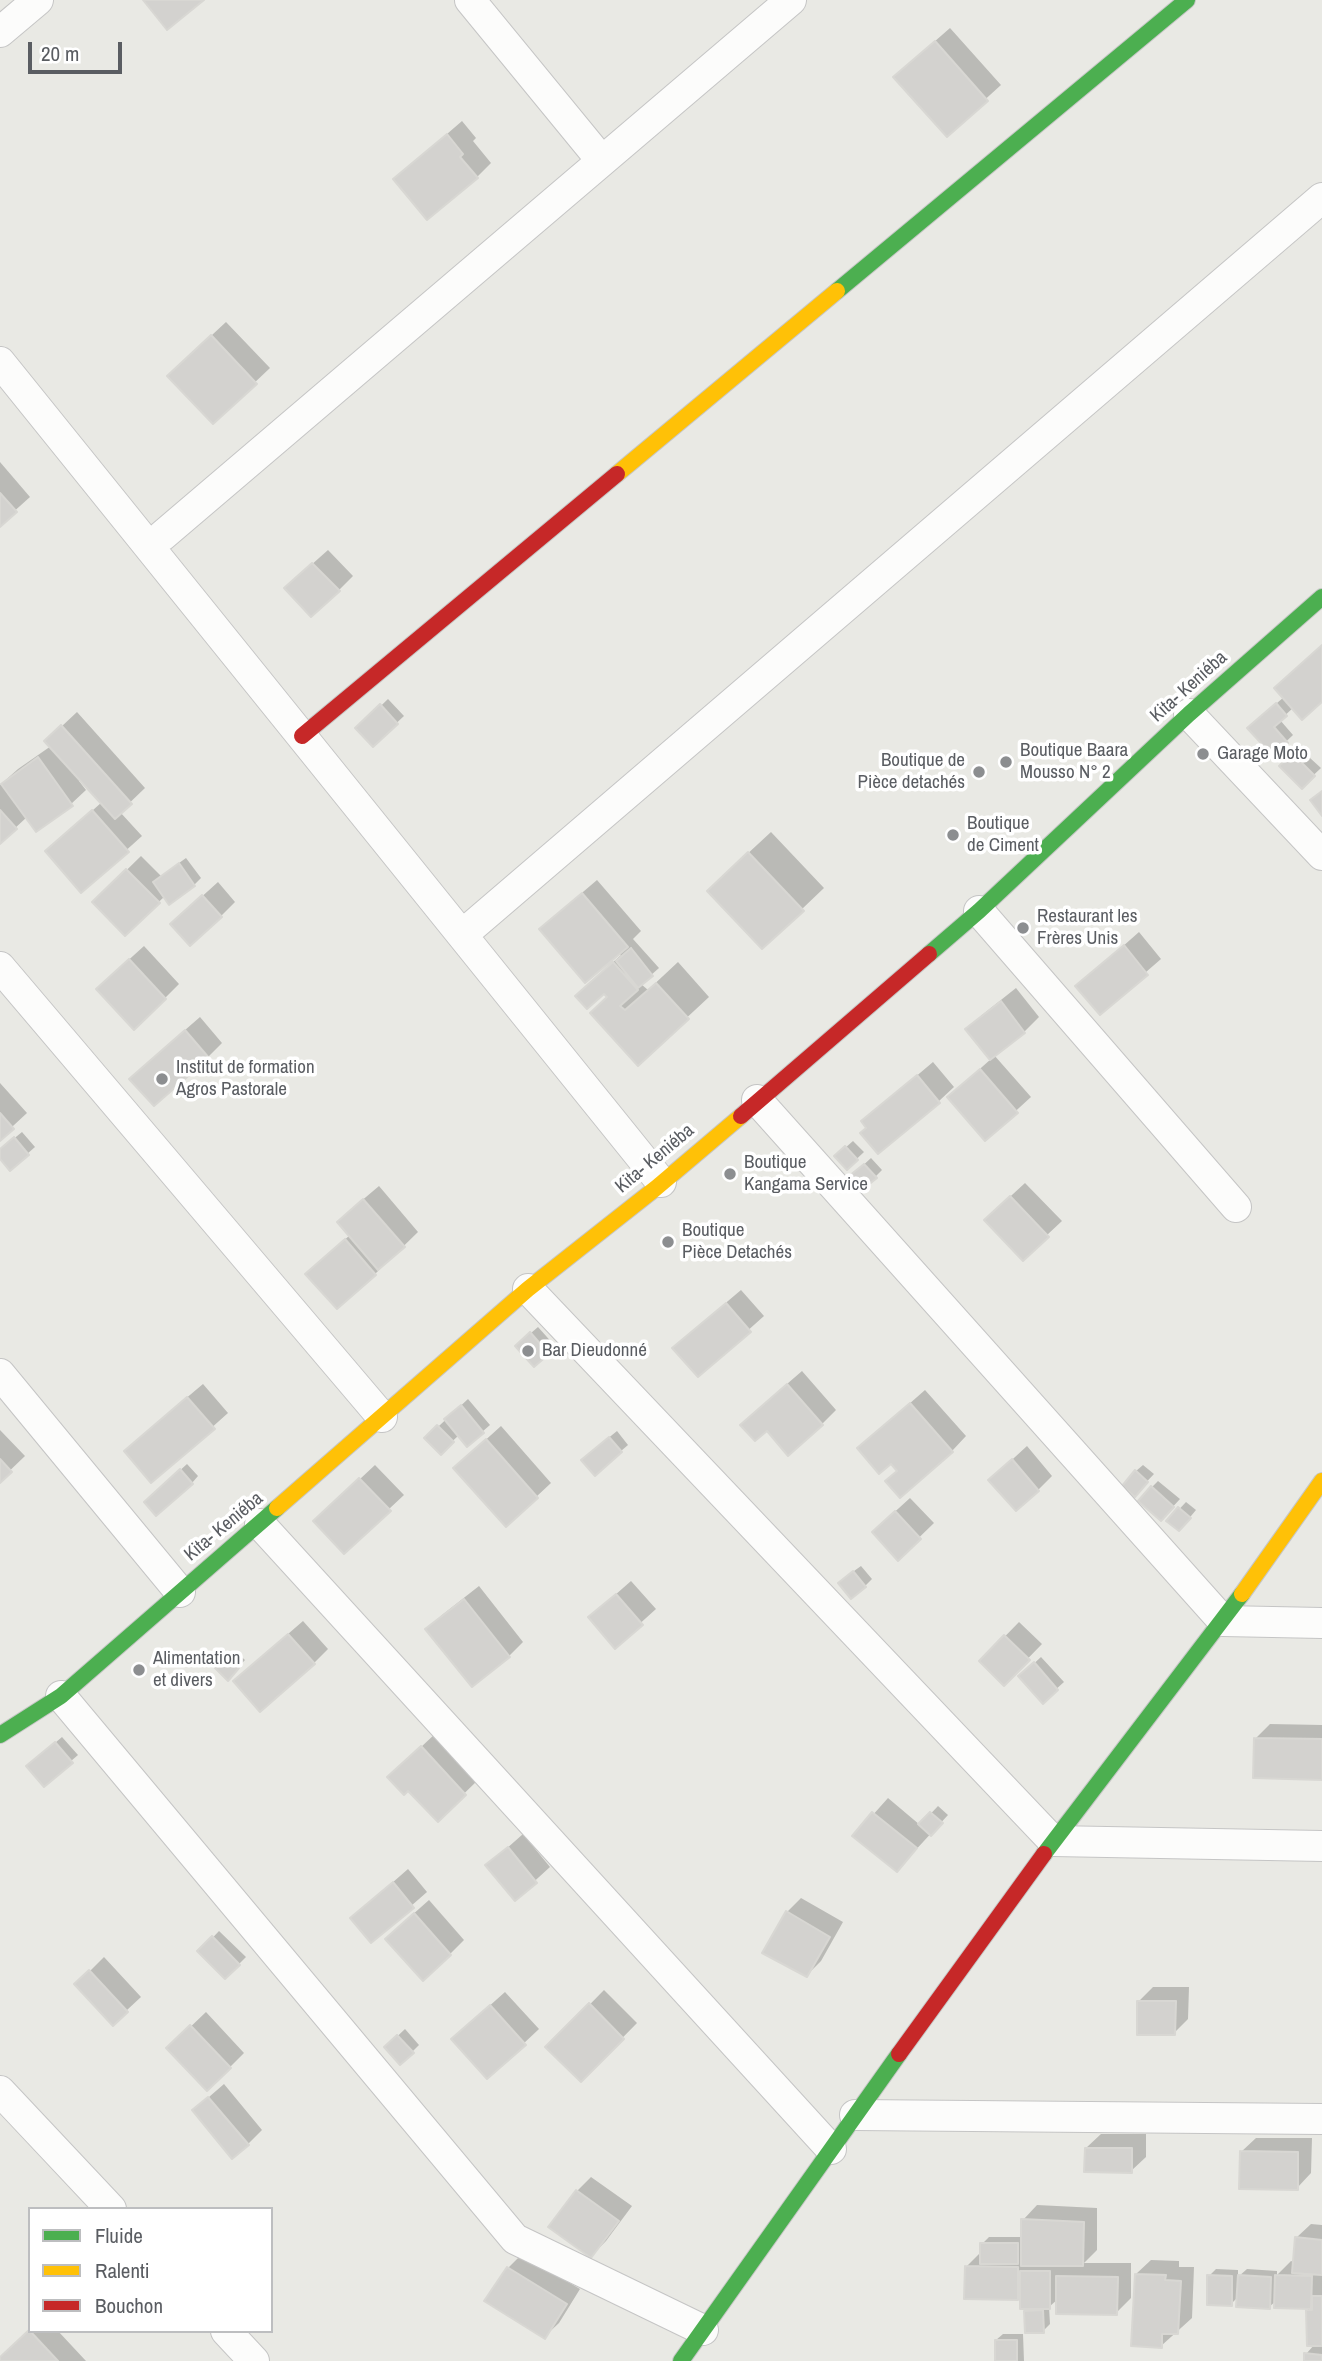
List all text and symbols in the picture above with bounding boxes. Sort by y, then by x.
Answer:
scale bar [32,28,126,72]
text: 20 m [41,39,79,68]
street label: Kita- Keniéba [1146,647,1232,727]
place label: Boutique Baara Mousso N° 2 [1020,740,1128,784]
place label: Garage Moto [1217,743,1308,765]
marker: Garage Moto [1195,746,1211,762]
place label: Boutique de Pièce detachés [858,750,965,794]
marker: Boutique Baara Mousso N° 2 [998,754,1014,770]
marker: Boutique de Pièce detachés [971,764,987,780]
place label: Boutique de Ciment [967,813,1039,857]
marker: Boutique de Ciment [945,827,961,843]
place label: Restaurant les Frères Unis [1037,906,1137,950]
marker: Restaurant les Frères Unis [1015,920,1031,936]
place label: Institut de formation Agros Pastorale [176,1057,315,1101]
marker: Institut de formation Agros Pastorale [154,1071,170,1087]
street label: Kita- Keniéba [611,1120,699,1198]
place label: Boutique Kangama Service [744,1152,868,1196]
marker: Boutique Kangama Service [722,1166,738,1182]
place label: Boutique Pièce Detachés [682,1220,792,1264]
marker: Boutique Pièce Detachés [660,1234,676,1250]
place label: Bar Dieudonné [542,1340,647,1362]
marker: Bar Dieudonné [520,1343,536,1359]
street label: Kita- Keniéba [180,1488,268,1566]
place label: Alimentation et divers [153,1648,240,1692]
marker: Alimentation et divers [131,1662,147,1678]
legend [28,2207,273,2333]
text: Fluide [95,2221,143,2250]
text: Ralenti [95,2256,150,2285]
text: Bouchon [95,2291,163,2320]

